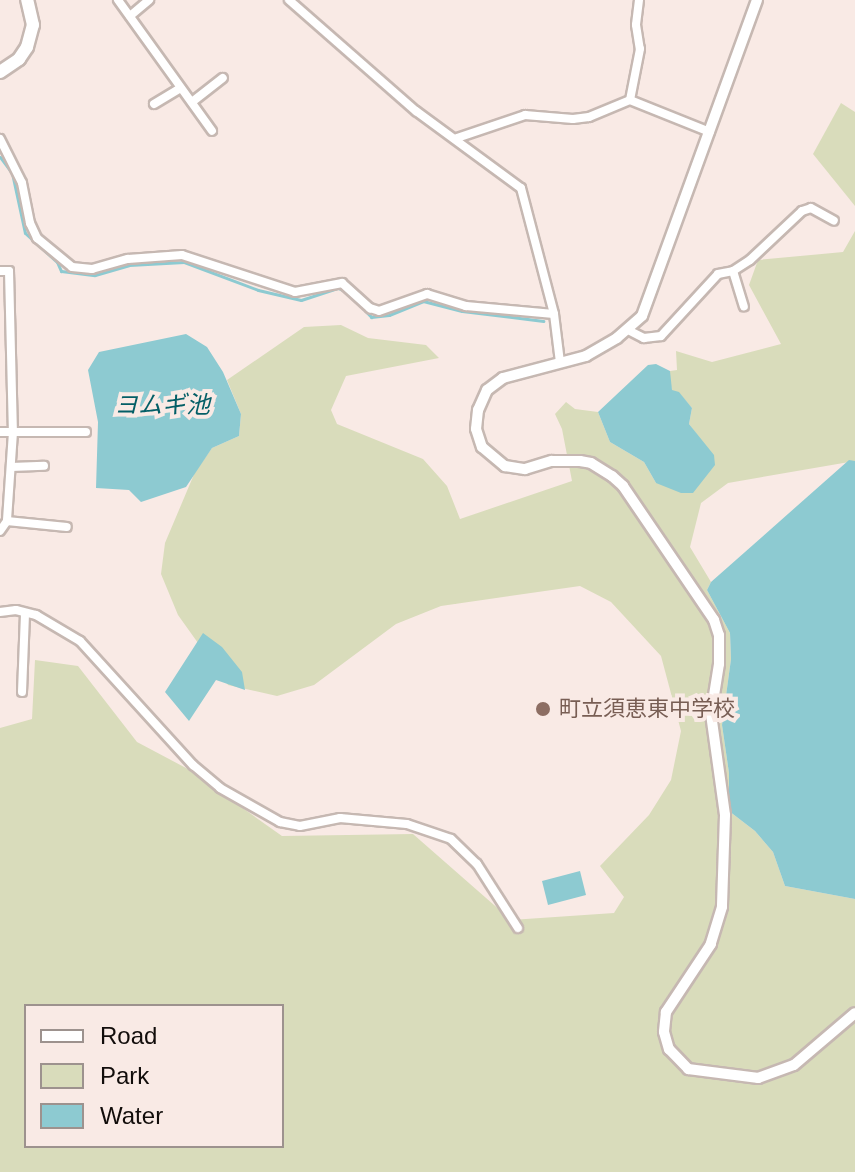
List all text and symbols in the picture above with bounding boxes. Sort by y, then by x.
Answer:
water label: ヨムギ池 [114,391,210,419]
place label: 町立須恵東中学校 [559,696,735,722]
marker: 町立須恵東中学校 [534,700,552,718]
legend [24,1004,284,1148]
text: Road [100,1022,157,1049]
text: Park [100,1062,149,1089]
text: Water [100,1102,163,1129]

